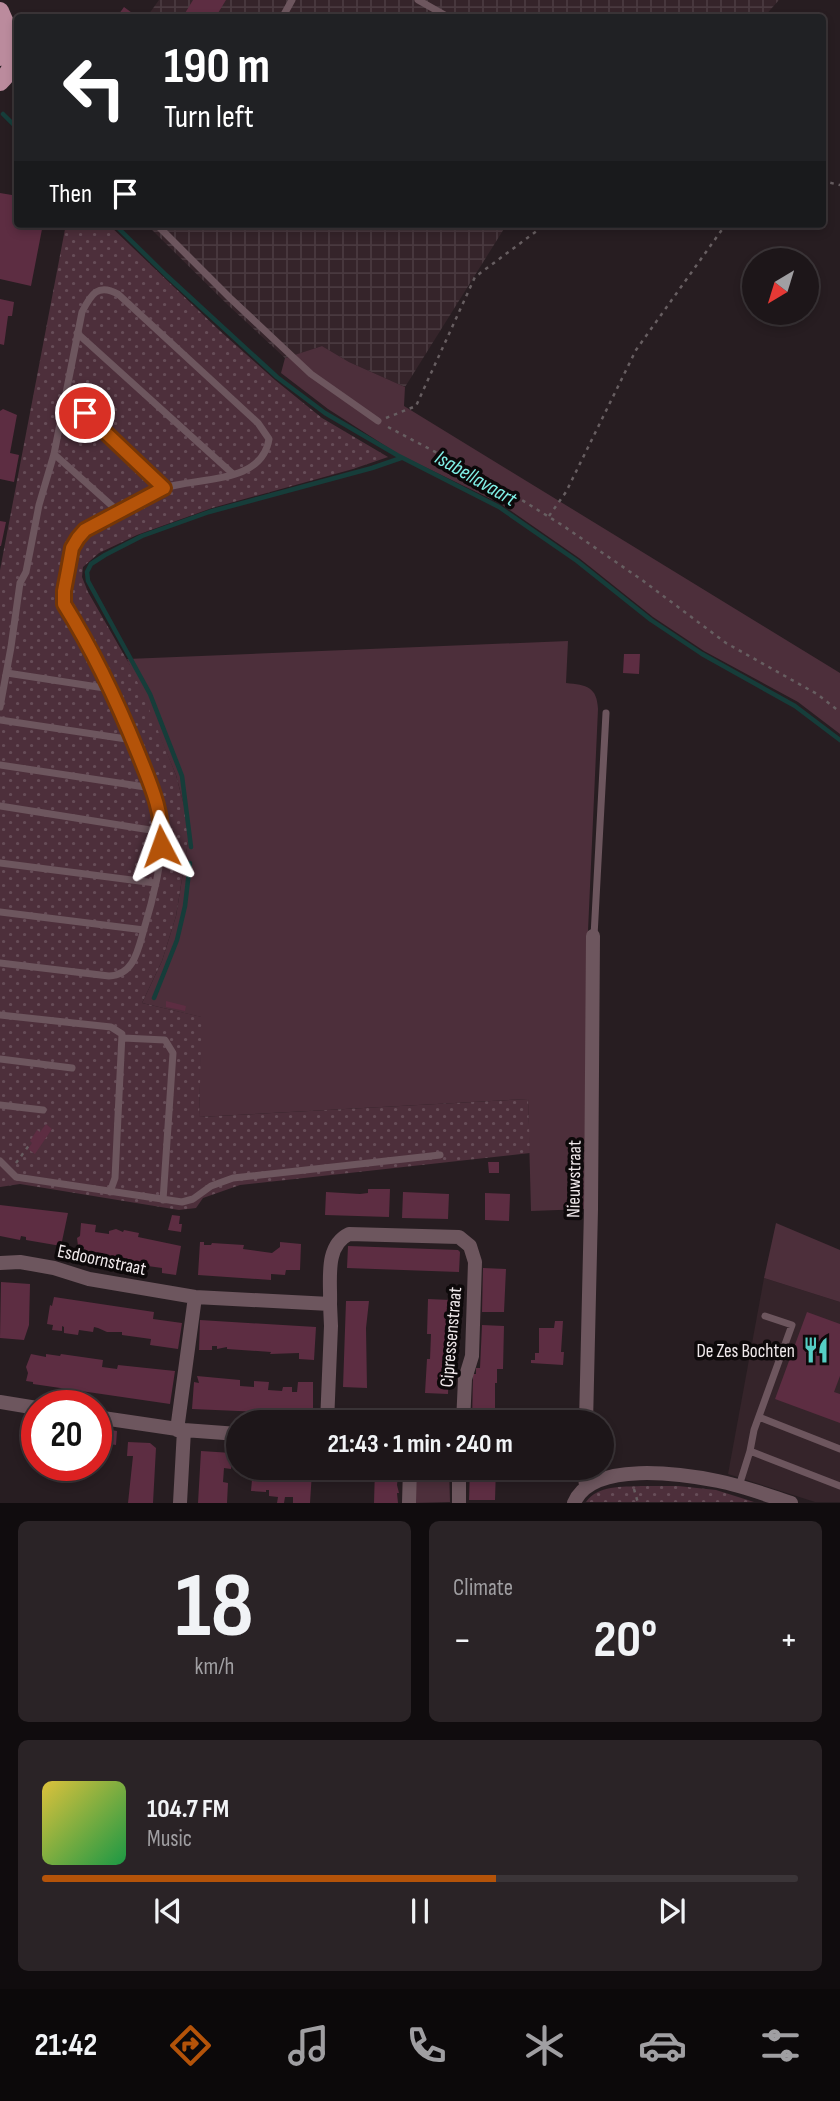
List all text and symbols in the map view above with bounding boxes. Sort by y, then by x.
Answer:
text: 190 m [164,38,270,97]
icon: left [49,42,140,133]
text: Turn left [164,98,254,137]
icon: arrive [106,175,144,213]
text: Then [49,179,92,210]
north arrow [742,248,819,326]
map controls [742,248,819,325]
pin [55,383,115,443]
icon: arrive [66,394,104,432]
water label: Isabellavaart [431,445,522,512]
position arrow [124,809,198,883]
street label: Nieuwstraat [562,1140,587,1218]
street label: Esdoornstraat [55,1240,148,1281]
street label: Cipressenstraat [436,1286,467,1388]
restaurant icon: De Zes Bochten [801,1335,831,1365]
place label: De Zes Bochten [696,1340,795,1363]
speed limit sign: 20 [21,1390,112,1481]
text: 21:43 · 1 min · 240 m [327,1429,513,1460]
text: 18 [175,1553,254,1662]
text: Climate [453,1574,513,1602]
text: 20° [594,1609,657,1672]
text: − [453,1618,472,1663]
text: + [779,1618,798,1663]
text: km/h [195,1653,234,1681]
text: 104.7 FM [147,1794,229,1825]
text: Music [147,1825,192,1853]
icon: previous [149,1892,187,1930]
icon: pause [401,1892,439,1930]
icon: next [653,1892,691,1930]
icon: directions [166,2021,215,2070]
icon: music [284,2021,333,2070]
icon: phone [402,2021,451,2070]
icon: climate [520,2021,569,2070]
icon: car [638,2021,687,2070]
icon: filters [756,2021,805,2070]
text: 21:42 [35,2026,97,2065]

